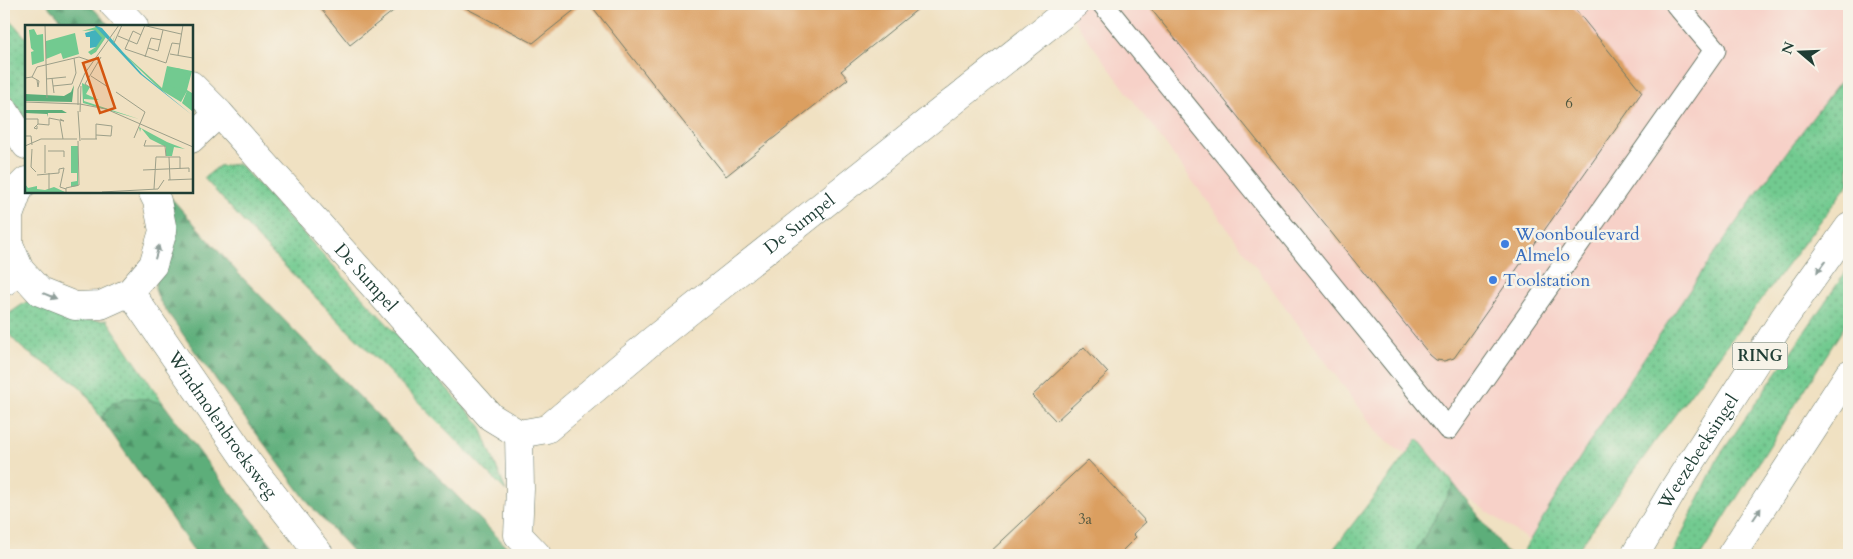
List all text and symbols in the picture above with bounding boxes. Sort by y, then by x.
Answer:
inset map [25,25,192,192]
north arrow [1776,28,1826,78]
text: N [1777,39,1799,57]
house number: 6 [1565,93,1573,113]
street label: De Sumpel [759,188,840,260]
place label: Woonboulevard Almelo [1514,222,1640,268]
street label: De Sumpel [329,238,404,317]
marker: Woonboulevard Almelo [1499,238,1511,250]
one-way arrow [153,245,161,260]
one-way arrow [1816,260,1826,274]
place label: Toolstation [1503,268,1591,293]
marker: Toolstation [1487,274,1499,286]
one-way arrow [43,292,57,300]
road number: RING [1732,342,1788,370]
street label: Windmolenbroeksweg [161,345,284,504]
street label: Weezebeeksingel [1652,389,1744,515]
one-way arrow [1752,507,1762,521]
house number: 3a [1078,509,1093,529]

